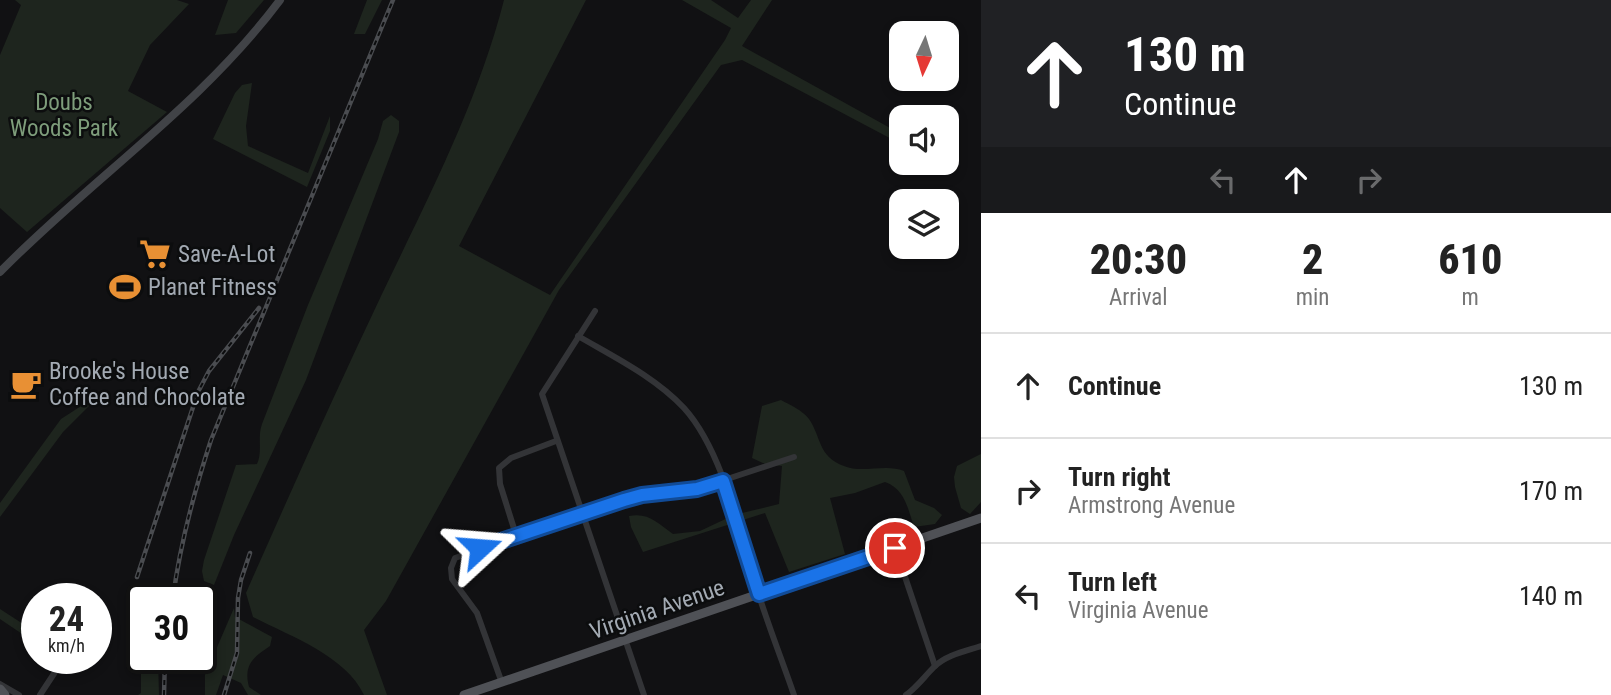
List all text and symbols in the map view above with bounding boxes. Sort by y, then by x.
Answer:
north arrow [889,21,959,91]
map controls [889,21,959,259]
text: 130 m [1124,26,1246,83]
icon: ahead [1009,28,1100,119]
text: Continue [1124,85,1236,123]
park label: Doubs Woods Park [10,89,119,142]
button: sound [889,105,959,175]
icon: left [1204,161,1242,199]
icon: ahead [1277,161,1315,199]
icon: right [1350,161,1388,199]
button: layers [889,189,959,259]
text: 20:30 [1090,235,1187,284]
text: 2 [1302,235,1323,284]
text: 610 [1438,235,1502,284]
supermarket icon: Save-A-Lot [138,237,172,271]
place label: Save-A-Lot [178,241,275,268]
sports icon: Planet Fitness [108,270,142,304]
place label: Planet Fitness [148,274,277,301]
text: Arrival [1109,284,1168,311]
text: min [1296,284,1329,311]
text: m [1462,284,1479,311]
place label: Brooke's House Coffee and Chocolate [49,358,245,411]
cafe icon: Brooke's House Coffee and Chocolate [9,367,43,401]
icon: ahead [1009,367,1047,405]
text: Continue [1068,371,1161,401]
text: 130 m [1519,371,1583,401]
text: Turn right [1068,462,1170,492]
icon: right [1009,472,1047,510]
text: 170 m [1519,476,1583,506]
text: Armstrong Avenue [1068,492,1235,519]
position arrow [443,511,517,585]
pin [865,518,925,578]
icon: arrive [876,529,914,567]
text: Turn left [1068,567,1157,597]
street label: Virginia Avenue [586,574,728,645]
icon: left [1009,577,1047,615]
text: 140 m [1519,581,1583,611]
speed limit sign: 30 [126,583,217,674]
text: Virginia Avenue [1068,597,1209,624]
text: 24 [49,599,84,640]
text: km/h [48,635,85,656]

